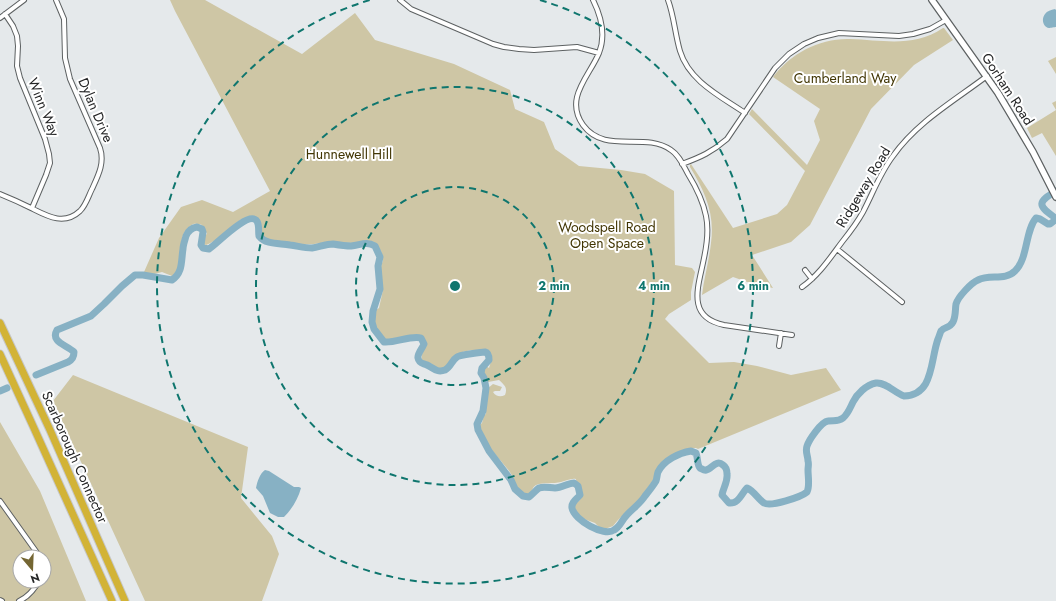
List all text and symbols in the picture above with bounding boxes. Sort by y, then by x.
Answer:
street label: Gorham Road [977,49,1039,129]
park label: Cumberland Way [794,68,897,88]
street label: Winn Way [23,75,65,140]
street label: Dylan Drive [73,75,119,145]
street label: Ridgeway Road [831,143,895,231]
park label: Hunnewell Hill [306,144,392,164]
park label: Woodspell Road Open Space [558,217,656,253]
text: 2 min [538,277,570,295]
text: 4 min [638,277,670,295]
text: 6 min [737,277,769,295]
centre of rings [448,279,462,293]
street label: Scarborough Connector [37,388,113,526]
north arrow [12,549,52,589]
text: N [29,569,42,587]

